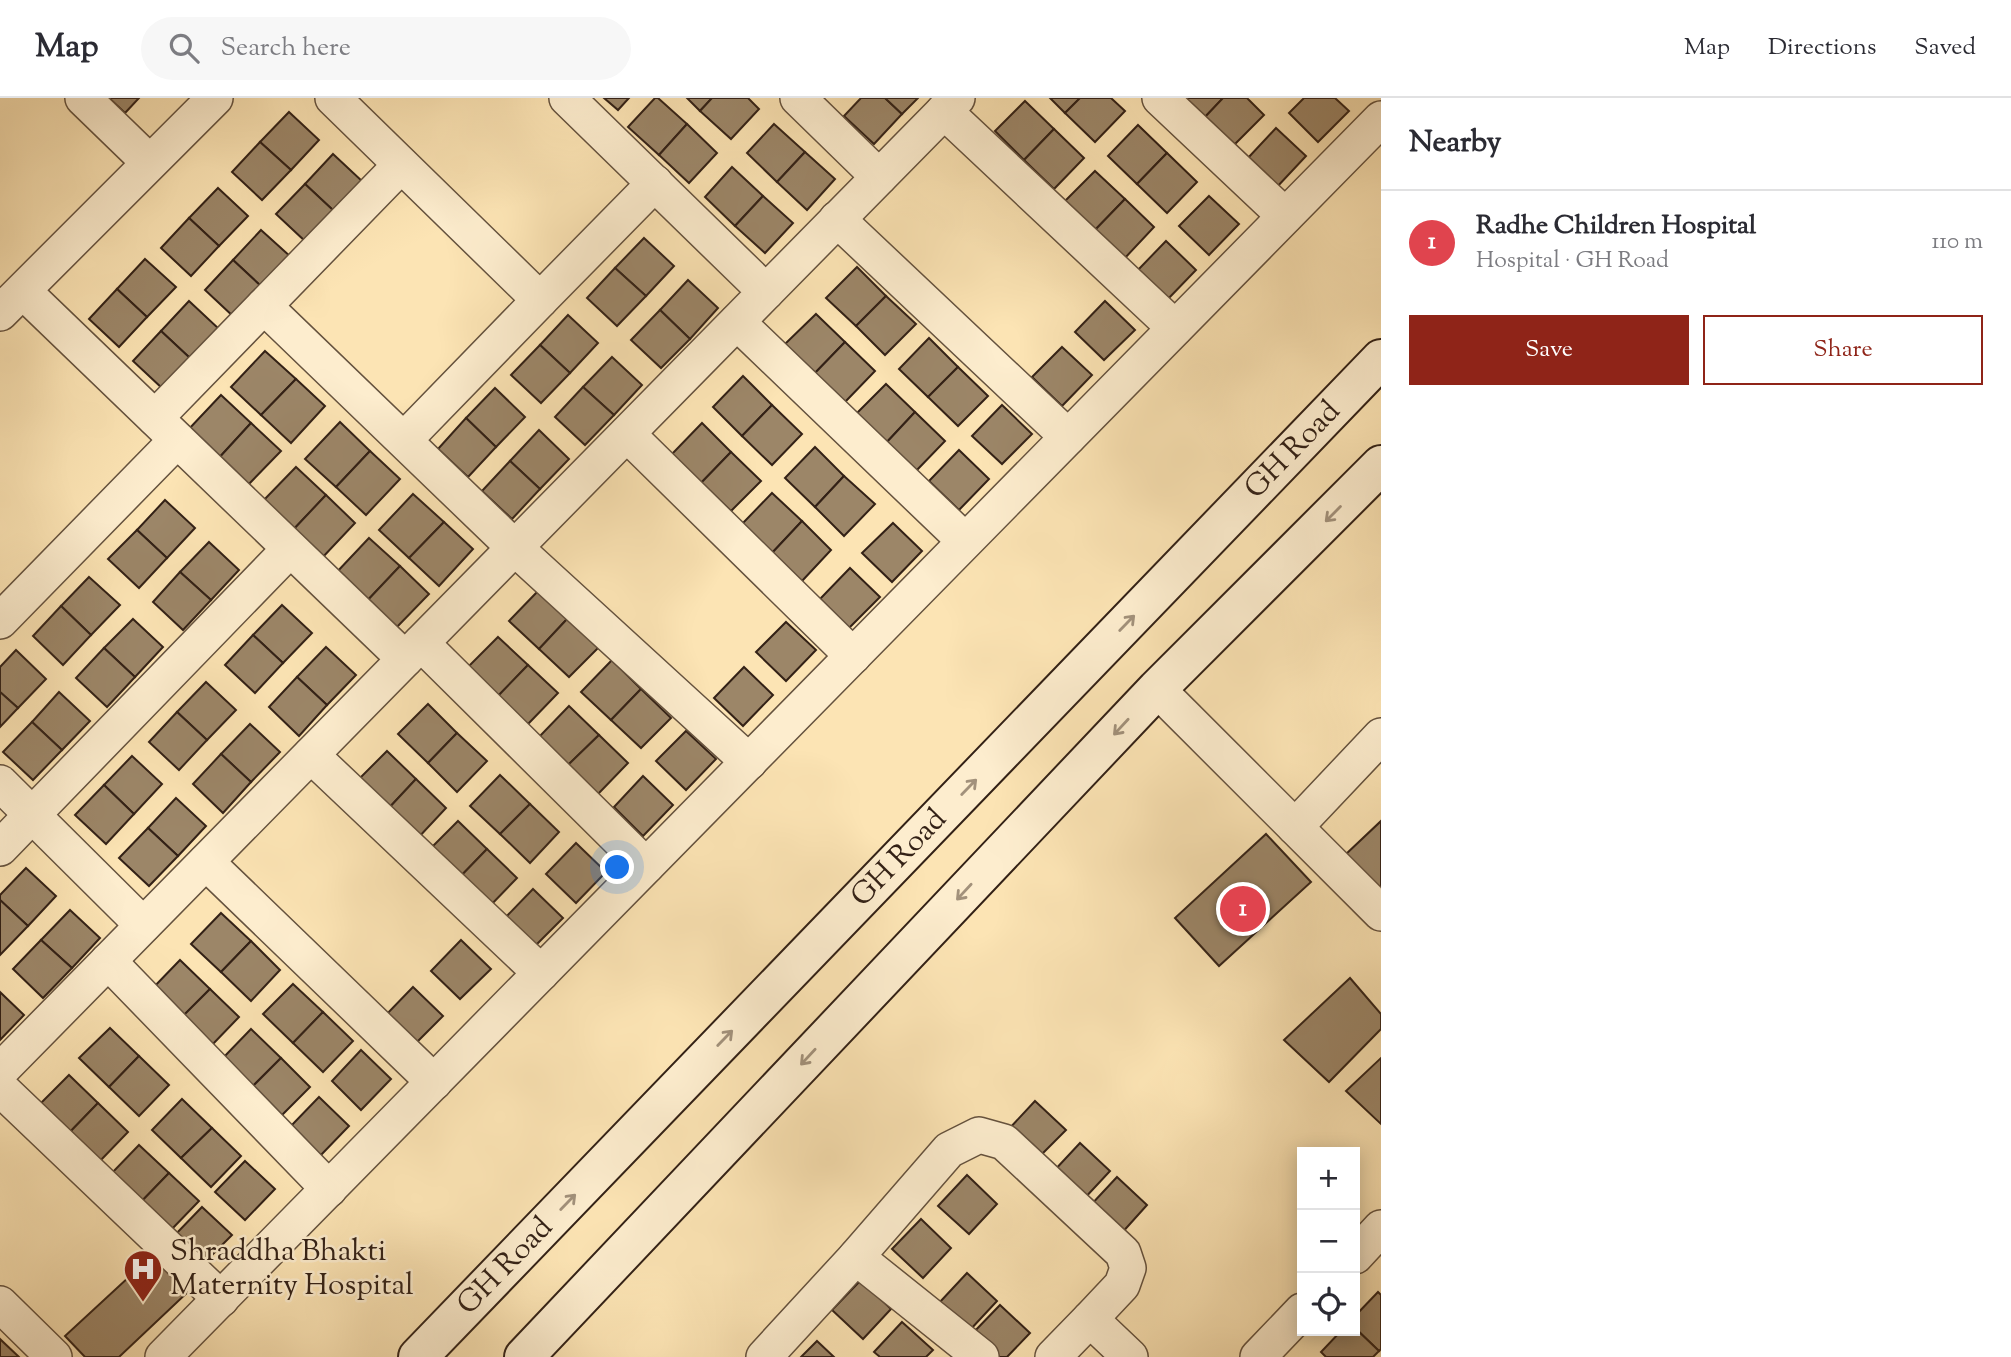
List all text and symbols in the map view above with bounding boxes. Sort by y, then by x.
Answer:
search box [141,17,631,80]
text: Map [35,24,99,72]
icon: search [165,29,203,67]
text: Search here [221,30,351,67]
text: Map [1684,31,1730,65]
text: Directions [1768,31,1876,65]
text: Saved [1914,31,1976,65]
text: Nearby [1409,122,1501,165]
text: Radhe Children Hospital [1476,208,1756,245]
text: 1 [1428,226,1436,259]
text: 110 m [1932,226,1983,259]
text: Hospital · GH Road [1476,245,1669,278]
button: Save [1409,315,1689,385]
button: Share [1703,315,1983,385]
street label: GH Road [1235,391,1351,509]
one-way arrow [1324,505,1341,522]
one-way arrow [1118,615,1135,632]
one-way arrow [1112,718,1129,735]
one-way arrow [960,778,977,795]
street label: GH Road [841,799,957,917]
your location [600,850,634,884]
one-way arrow [956,883,973,900]
pin: 1 [1220,883,1266,935]
one-way arrow [717,1030,734,1047]
one-way arrow [799,1049,816,1066]
map controls [1297,1147,1360,1336]
button: + [1297,1147,1360,1210]
one-way arrow [559,1194,576,1211]
street label: GH Road [448,1207,563,1325]
button: − [1297,1210,1360,1273]
place label: Shraddha Bhakti Maternity Hospital [170,1231,414,1308]
hospital icon: Shraddha Bhakti Maternity Hospital [122,1248,164,1303]
button: locate [1297,1273,1360,1336]

